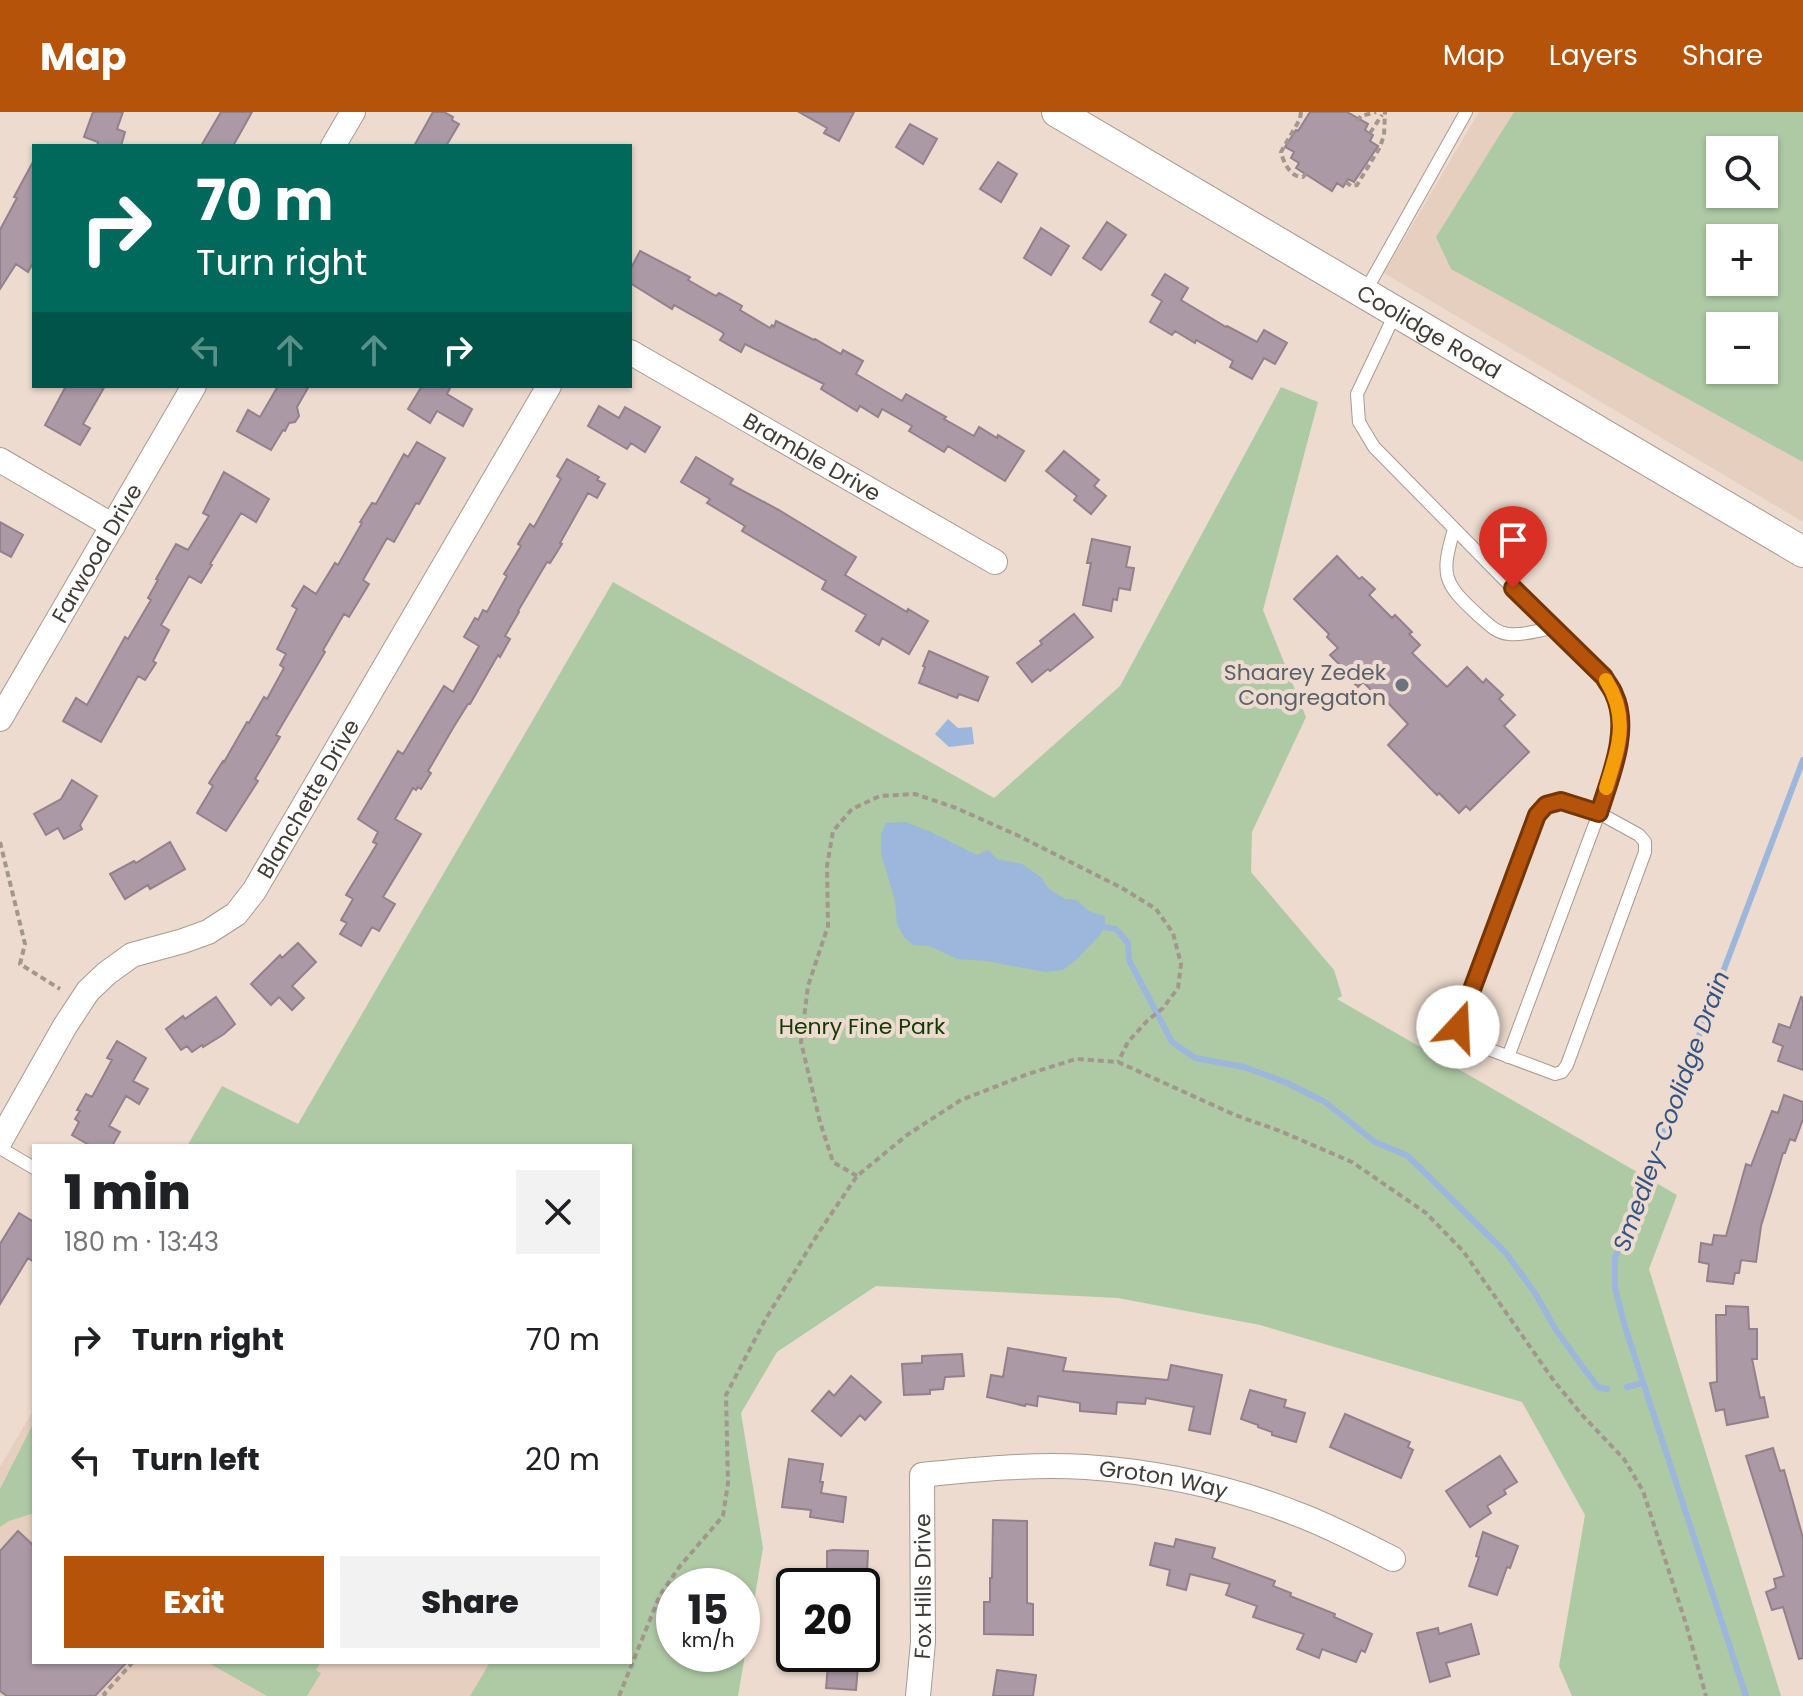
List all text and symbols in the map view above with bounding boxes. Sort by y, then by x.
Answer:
text: Map [40,30,127,83]
text: Map [1443,36,1505,75]
text: Layers [1549,36,1638,75]
text: Share [1682,36,1763,75]
map controls [1706,136,1778,384]
button: search [1706,136,1778,208]
text: 70 m [196,161,334,240]
icon: right [64,176,168,280]
button: + [1706,224,1778,296]
text: Turn right [196,237,367,288]
street label: Coolidge Road [1351,277,1507,386]
button: − [1706,312,1778,384]
icon: left [184,328,228,372]
icon: ahead [268,328,312,372]
icon: ahead [352,328,396,372]
icon: right [436,328,480,372]
street label: Bramble Drive [737,405,887,509]
street label: Farwood Drive [44,478,149,628]
pin [1479,506,1547,588]
icon: arrive [1491,518,1535,562]
place label: Shaarey Zedek Congregaton [1224,657,1387,713]
marker: Shaarey Zedek Congregaton [1393,676,1411,694]
street label: Blanchette Drive [249,713,367,884]
water label: Smedley-Coolidge Drain [1605,966,1737,1256]
position arrow [1416,985,1500,1069]
park label: Henry Fine Park [779,1011,946,1042]
text: 1 min [64,1159,191,1226]
button: close [516,1170,600,1254]
text: 180 m · 13:43 [64,1224,219,1260]
icon: right [64,1318,108,1362]
text: Turn right [132,1318,284,1361]
text: 70 m [526,1318,600,1361]
icon: left [64,1438,108,1482]
text: Turn left [132,1438,260,1481]
text: 20 m [525,1438,600,1481]
street label: Groton Way [1098,1453,1232,1506]
street label: Fox Hills Drive [906,1513,939,1660]
button: Exit [64,1556,324,1648]
button: Share [340,1556,600,1648]
speed limit sign: 20 [776,1568,880,1672]
text: 15 [687,1582,729,1638]
text: km/h [681,1626,735,1654]

